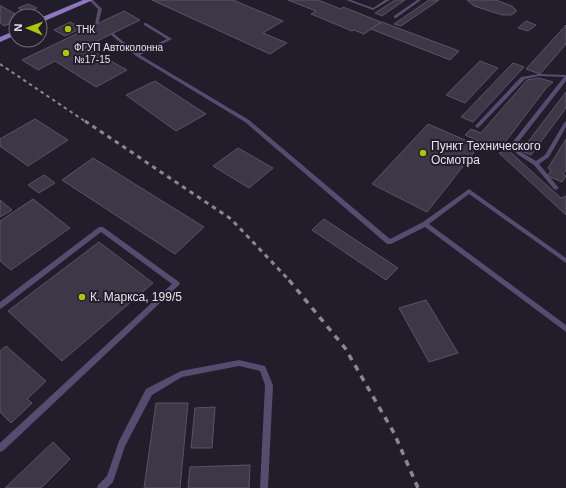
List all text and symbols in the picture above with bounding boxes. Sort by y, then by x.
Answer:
north arrow [8,8,48,48]
text: N [12,23,24,32]
marker: ТНК [63,24,73,34]
place label: ТНК [76,24,95,35]
place label: ФГУП Автоколонна №17-15 [74,42,164,65]
marker: ФГУП Автоколонна №17-15 [61,48,71,58]
place label: Пункт Технического Осмотра [431,139,541,167]
marker: Пункт Технического Осмотра [418,148,428,158]
place label: К. Маркса, 199/5 [90,290,182,304]
marker: К. Маркса, 199/5 [77,292,87,302]

